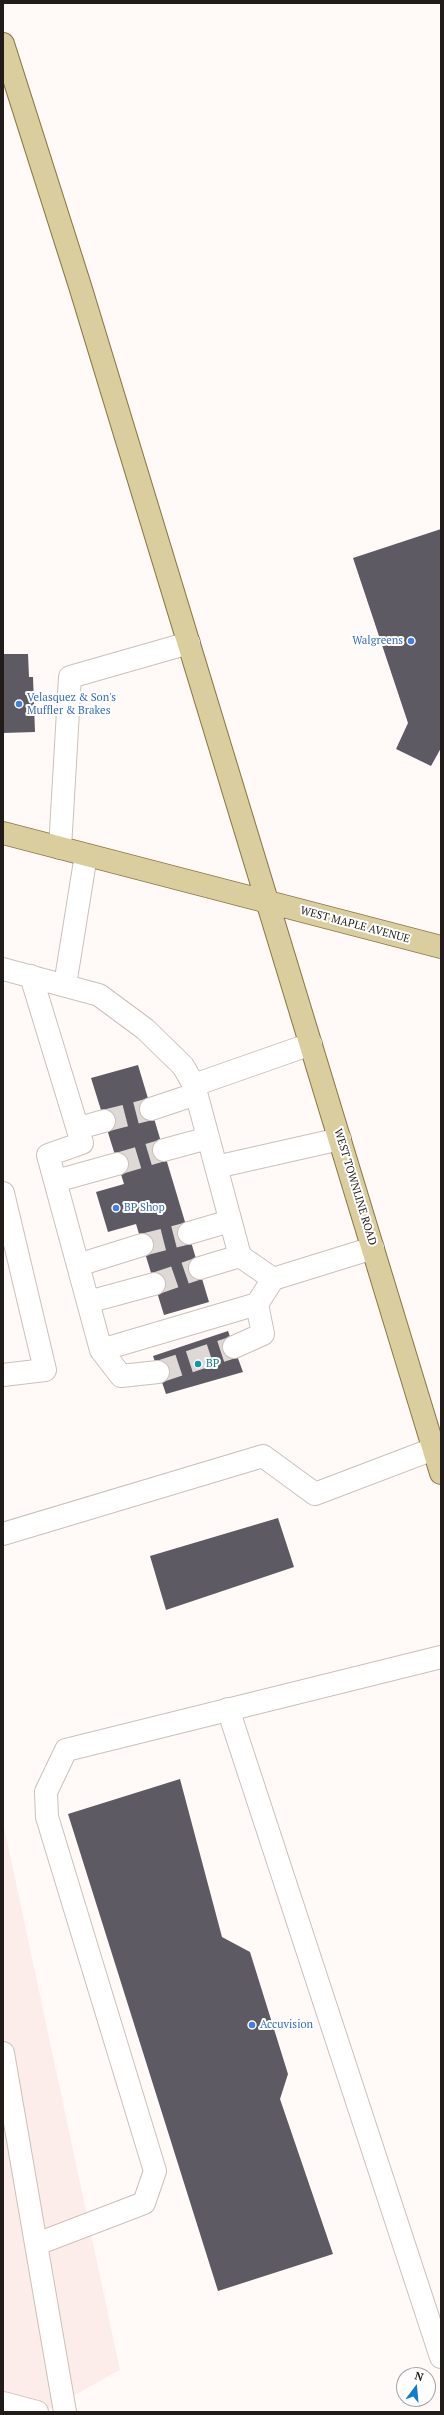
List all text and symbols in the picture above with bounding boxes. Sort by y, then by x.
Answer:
place label: Walgreens [352,634,403,648]
marker: Walgreens [406,636,416,646]
place label: Velasquez & Son's Muffler & Brakes [27,691,116,717]
marker: Velasquez & Son's Muffler & Brakes [14,699,24,709]
street label: WEST MAPLE AVENUE [299,904,411,946]
street label: WEST TOWNLINE ROAD [331,1127,379,1247]
place label: BP Shop [124,1201,165,1215]
marker: BP Shop [111,1203,121,1213]
place label: BP [206,1357,219,1371]
marker: BP [193,1359,203,1369]
place label: Accuvision [260,2018,313,2032]
marker: Accuvision [247,2020,257,2030]
north arrow [396,2367,436,2407]
text: N [413,2369,425,2384]

